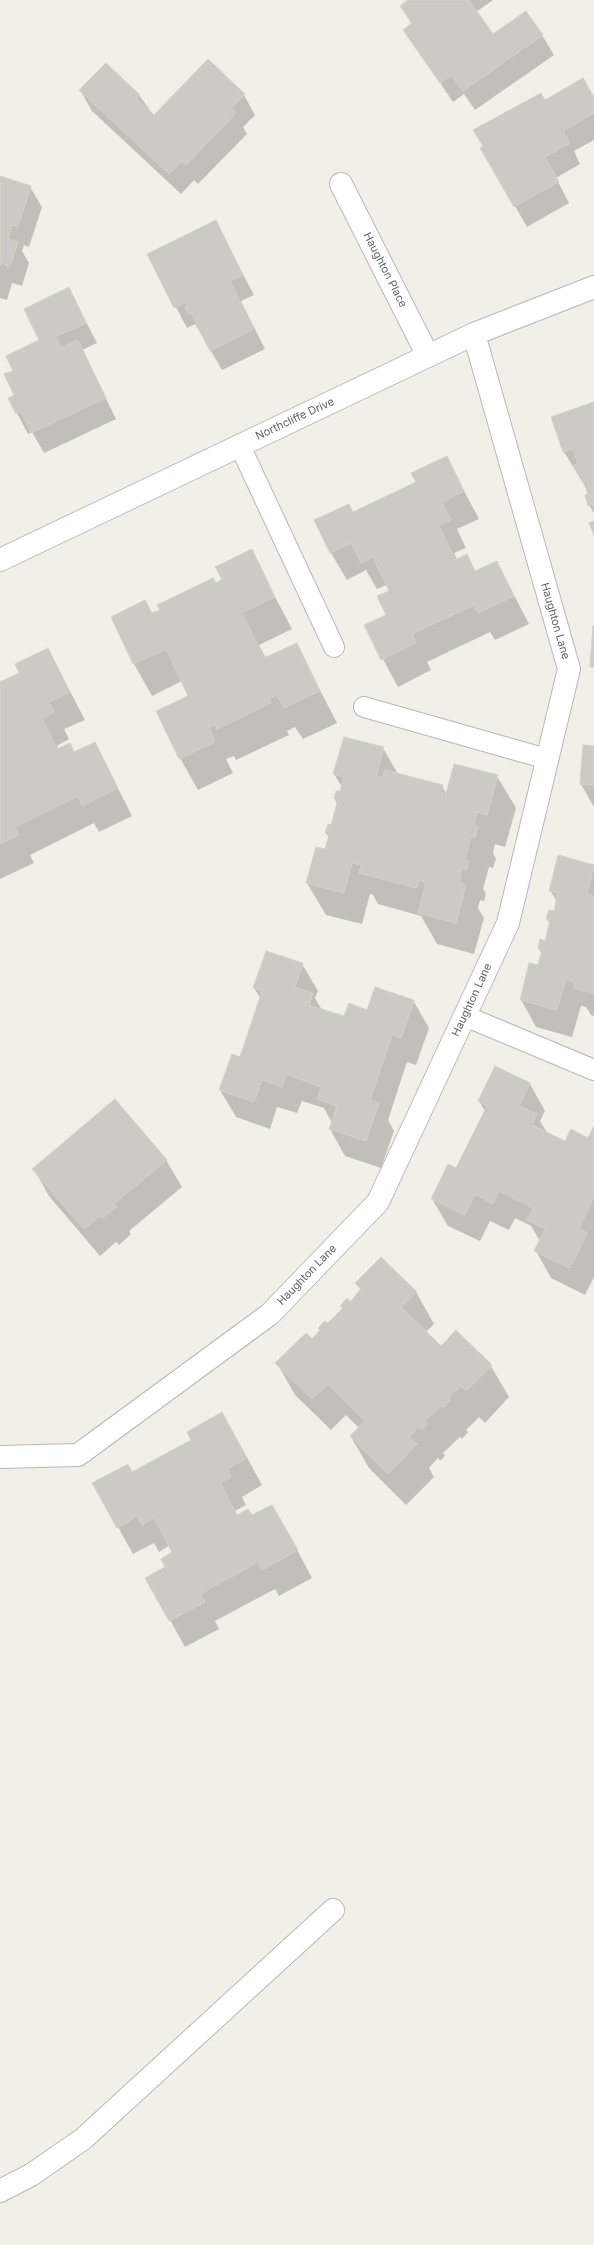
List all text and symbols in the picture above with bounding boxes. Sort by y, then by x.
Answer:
street label: Haughton Place [360,230,410,310]
street label: Northcliffe Drive [254,395,336,443]
street label: Haughton Lane [538,581,572,661]
street label: Haughton Lane [449,961,495,1039]
street label: Haughton Lane [275,1242,339,1308]

